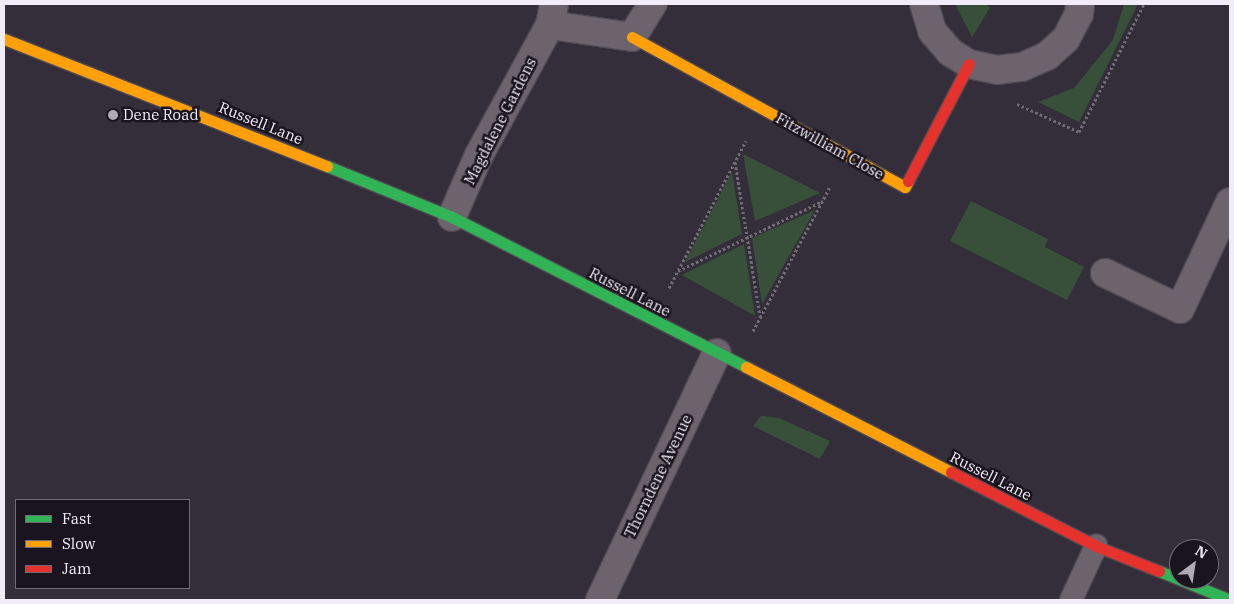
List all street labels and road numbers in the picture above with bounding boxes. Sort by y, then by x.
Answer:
street label: Magdalene Gardens [460,55,540,187]
street label: Russell Lane [216,98,306,148]
street label: Fitzwilliam Close [773,109,887,183]
street label: Russell Lane [586,264,674,320]
street label: Thorndene Avenue [620,411,696,541]
street label: Russell Lane [947,448,1035,504]

